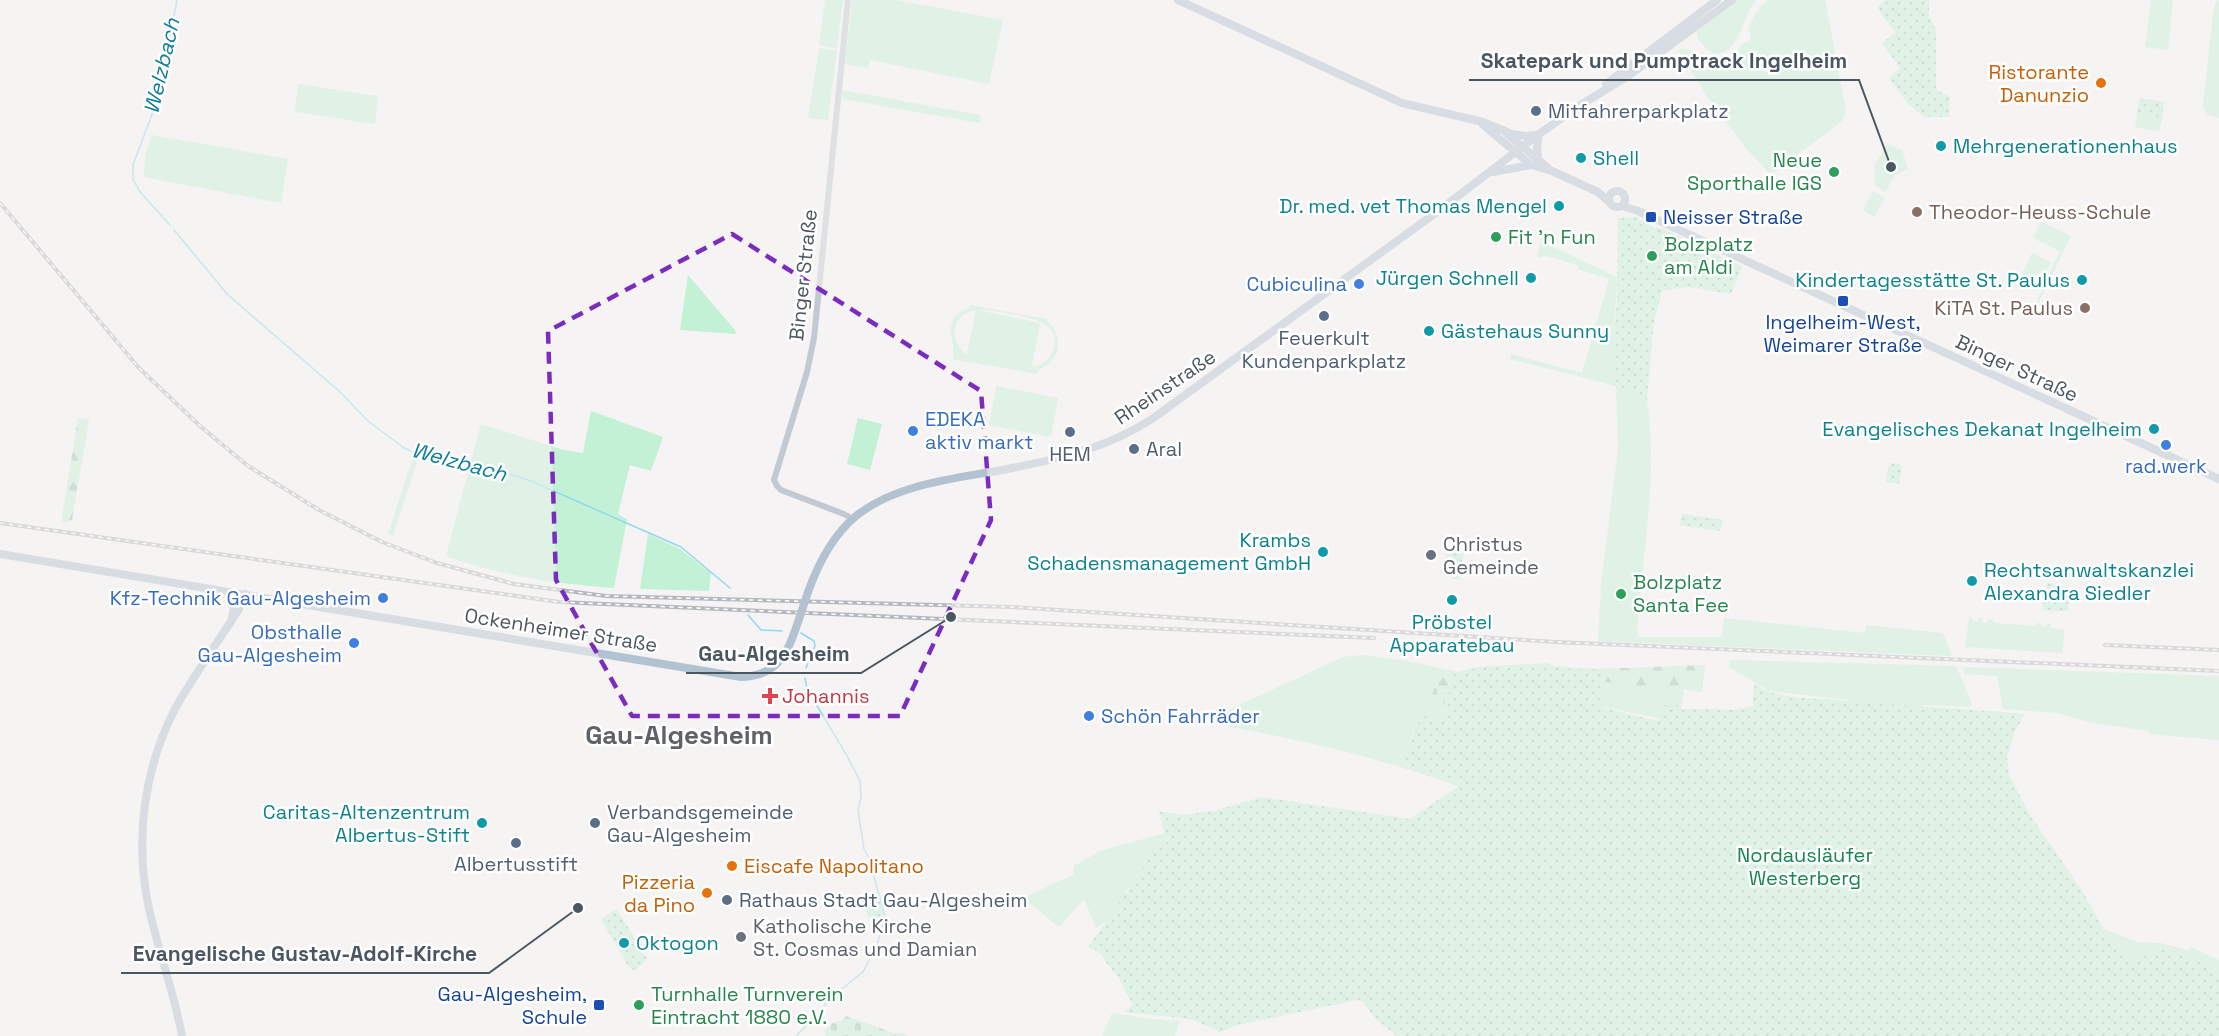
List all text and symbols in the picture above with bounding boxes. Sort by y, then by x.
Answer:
water label: Welzbach [137,14,186,116]
callout: Skatepark und Pumptrack Ingelheim [1469,41,1859,80]
text: Skatepark und Pumptrack Ingelheim [1481,47,1847,74]
place label: Ristorante Danunzio [1989,59,2089,108]
marker: Ristorante Danunzio [2094,76,2108,90]
place label: Mitfahrerparkplatz [1548,98,1729,124]
marker: Mitfahrerparkplatz [1529,104,1543,118]
place label: Mehrgenerationenhaus [1953,133,2178,159]
marker: Mehrgenerationenhaus [1934,139,1948,153]
place label: Shell [1593,145,1639,171]
place label: Neue Sporthalle IGS [1687,147,1822,196]
marker: Shell [1574,151,1588,165]
marker: Neue Sporthalle IGS [1827,165,1841,179]
place label: Dr. med. vet Thomas Mengel [1279,193,1547,219]
marker: Dr. med. vet Thomas Mengel [1552,199,1566,213]
place label: Theodor-Heuss-Schule [1929,199,2151,225]
place label: Neisser Straße [1663,204,1803,230]
marker: Theodor-Heuss-Schule [1910,205,1924,219]
street label: Binger Straße [783,208,823,342]
marker: Neisser Straße [1644,210,1658,224]
place label: Fit 'n Fun [1508,224,1596,250]
marker: Fit 'n Fun [1489,230,1503,244]
place label: Bolzplatz am Aldi [1664,231,1753,280]
marker: Bolzplatz am Aldi [1645,249,1659,263]
place label: Jürgen Schnell [1376,265,1519,291]
place label: Kindertagesstätte St. Paulus [1795,267,2070,293]
place label: Cubiculina [1246,271,1347,297]
marker: Jürgen Schnell [1524,271,1538,285]
marker: Kindertagesstätte St. Paulus [2075,273,2089,287]
marker: Cubiculina [1352,277,1366,291]
marker: Ingelheim-West, Weimarer Straße [1836,294,1850,308]
place label: KiTA St. Paulus [1934,295,2073,321]
marker: KiTA St. Paulus [2078,301,2092,315]
marker: Feuerkult Kundenparkplatz [1317,309,1331,323]
place label: Ingelheim-West, Weimarer Straße [1764,309,1922,358]
place label: Gästehaus Sunny [1441,318,1609,344]
marker: Gästehaus Sunny [1422,324,1436,338]
place label: Feuerkult Kundenparkplatz [1242,325,1406,374]
street label: Binger Straße [1952,328,2082,408]
street label: Rheinstraße [1109,344,1221,430]
place label: EDEKA aktiv markt [925,406,1033,455]
place label: Evangelisches Dekanat Ingelheim [1822,416,2142,442]
marker: Evangelisches Dekanat Ingelheim [2147,422,2161,436]
marker: EDEKA aktiv markt [906,424,920,438]
marker: HEM [1063,425,1077,439]
water label: Welzbach [409,436,511,487]
place label: Aral [1146,436,1182,462]
marker: rad.werk [2159,438,2173,452]
place label: HEM [1049,441,1091,467]
marker: Aral [1127,442,1141,456]
place label: rad.werk [2125,453,2207,479]
place label: Krambs Schadensmanagement GmbH [1027,527,1311,576]
place label: Christus Gemeinde [1443,531,1539,580]
marker: Krambs Schadensmanagement GmbH [1316,545,1330,559]
marker: Christus Gemeinde [1424,548,1438,562]
place label: Rechtsanwaltskanzlei Alexandra Siedler [1984,557,2194,606]
place label: Bolzplatz Santa Fee [1633,569,1729,618]
marker: Rechtsanwaltskanzlei Alexandra Siedler [1965,574,1979,588]
place label: Kfz-Technik Gau-Algesheim [110,585,371,611]
marker: Bolzplatz Santa Fee [1614,587,1628,601]
marker: Kfz-Technik Gau-Algesheim [376,591,390,605]
marker: Pröbstel Apparatebau [1445,593,1459,607]
street label: Ockenheimer Straße [463,602,659,658]
place label: Pröbstel Apparatebau [1390,609,1514,658]
place label: Obsthalle Gau-Algesheim [198,619,342,668]
callout: Gau-Algesheim [686,634,861,673]
marker: Obsthalle Gau-Algesheim [347,636,361,650]
text: Gau-Algesheim [698,640,850,667]
place label: Johannis [782,683,869,709]
marker: Johannis [763,689,777,703]
place label: Schön Fahrräder [1101,703,1260,729]
marker: Schön Fahrräder [1082,709,1096,723]
district label: Gau-Algesheim [585,718,773,752]
place label: Caritas-Altenzentrum Albertus-Stift [263,799,470,848]
place label: Verbandsgemeinde Gau-Algesheim [607,799,794,848]
marker: Caritas-Altenzentrum Albertus-Stift [475,816,489,830]
marker: Verbandsgemeinde Gau-Algesheim [588,816,602,830]
marker: Albertusstift [509,836,523,850]
park label: Nordausläufer Westerberg [1737,842,1873,891]
place label: Albertusstift [454,851,578,877]
place label: Eiscafe Napolitano [744,853,924,879]
marker: Eiscafe Napolitano [725,859,739,873]
place label: Pizzeria da Pino [622,869,695,918]
marker: Pizzeria da Pino [700,886,714,900]
place label: Rathaus Stadt Gau-Algesheim [739,887,1027,913]
marker: Rathaus Stadt Gau-Algesheim [720,893,734,907]
place label: Katholische Kirche St. Cosmas und Damian [753,913,977,962]
place label: Oktogon [636,930,719,956]
marker: Katholische Kirche St. Cosmas und Damian [734,930,748,944]
callout: Evangelische Gustav-Adolf-Kirche [121,934,489,973]
marker: Oktogon [617,936,631,950]
text: Evangelische Gustav-Adolf-Kirche [133,940,477,967]
place label: Gau-Algesheim, Schule [438,981,587,1030]
place label: Turnhalle Turnverein Eintracht 1880 e.V. [651,981,844,1030]
marker: Gau-Algesheim, Schule [592,998,606,1012]
marker: Turnhalle Turnverein Eintracht 1880 e.V. [632,998,646,1012]

